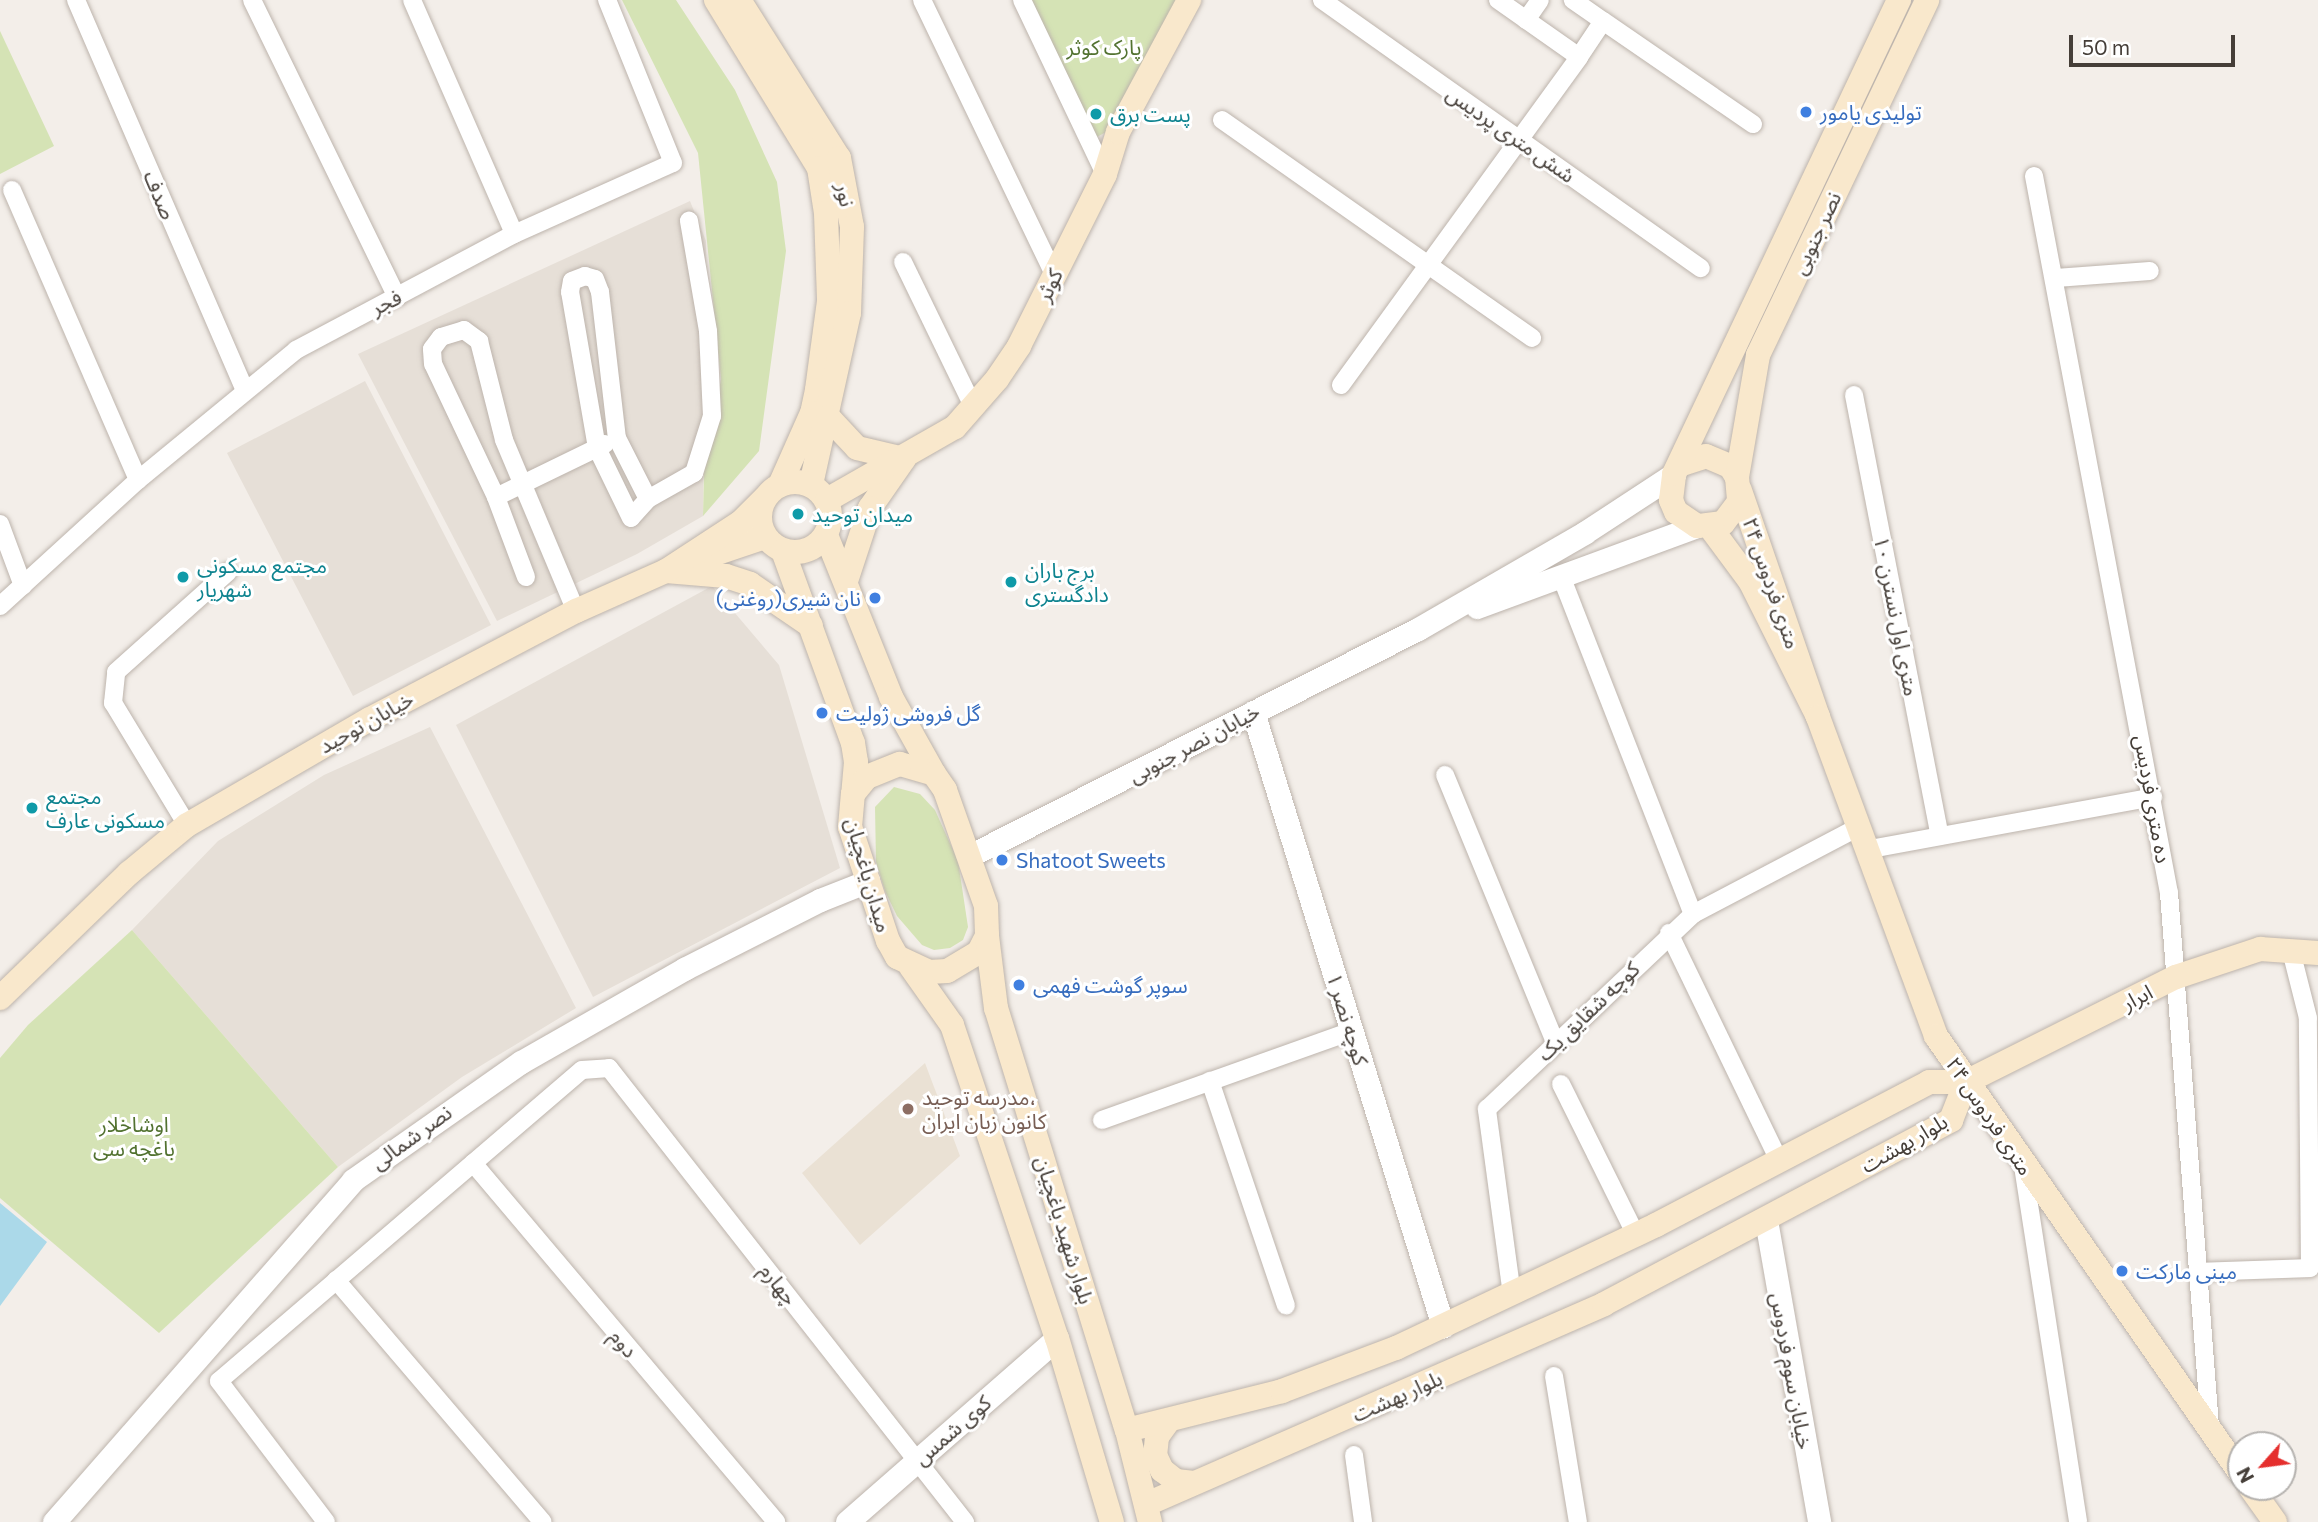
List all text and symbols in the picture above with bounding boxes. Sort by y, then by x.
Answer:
scale bar [2073,21,2239,65]
park label: پارک کوثر [1067,34,1141,60]
text: 50 m [2082,34,2130,59]
street label: شش متری پردیس [1442,80,1580,188]
place label: تولیدی یامور [1820,99,1922,125]
place label: پست برق [1110,101,1191,127]
marker: تولیدی یامور [1798,104,1814,120]
marker: پست برق [1088,106,1104,122]
street label: صدف [138,167,182,223]
street label: نور [831,181,861,209]
street label: نصر جنوبی [1786,188,1846,278]
street label: کوثر [1030,265,1068,305]
street label: فجر [367,284,405,320]
place label: میدان توحید [812,501,913,527]
marker: میدان توحید [790,506,806,522]
street label: ۲۴ متری فردوس [1738,514,1806,652]
street label: ۱۰ متری اول نسترن [1869,534,1925,698]
place label: مجتمع مسکونی شهریار [197,552,327,602]
place label: برج باران دادگستری [1025,557,1109,607]
marker: مجتمع مسکونی شهریار [175,569,191,585]
marker: برج باران دادگستری [1003,574,1019,590]
place label: نان شیری(روغنی) [716,585,861,611]
marker: نان شیری(روغنی) [867,590,883,606]
street label: خیابان توحید [314,686,418,758]
street label: خیابان نصر جنوبی [1124,698,1264,788]
place label: گل فروشی ژولیت [836,700,980,726]
marker: گل فروشی ژولیت [814,705,830,721]
street label: ده متری فردیس [2129,733,2177,865]
place label: مجتمع مسکونی عارف [46,783,165,833]
marker: مجتمع مسکونی عارف [24,800,40,816]
street label: میدان یاغچیان [841,815,897,935]
place label: Shatoot Sweets [1016,847,1166,873]
marker: Shatoot Sweets [994,852,1010,868]
street label: کوچه شقایق یک [1532,956,1644,1066]
street label: کوچه نصر ۱ [1322,970,1374,1068]
place label: سوپر گوشت فهمی [1033,972,1188,998]
marker: سوپر گوشت فهمی [1011,977,1027,993]
street label: ابرار [2117,979,2157,1015]
street label: ۲۴ متری فردوس [1941,1052,2039,1180]
place label: مدرسه توحید، کانون زبان ایران [922,1084,1046,1134]
street label: نصر شمالی [366,1099,456,1175]
marker: مدرسه توحید، کانون زبان ایران [900,1101,916,1117]
street label: بلوار بهشت [1856,1108,1952,1178]
park label: اوشاخلار باغچه سی [93,1111,175,1161]
street label: بلوار شهید یاغچیان [1031,1153,1099,1307]
street label: چهارم [755,1258,803,1310]
place label: مینی مارکت [2136,1258,2237,1284]
marker: مینی مارکت [2114,1263,2130,1279]
street label: خیابان سوم فردوس [1766,1291,1818,1451]
street label: دوم [605,1324,643,1362]
street label: بلوار بهشت [1348,1365,1446,1427]
street label: کوی شمس [908,1390,996,1470]
north arrow [2227,1431,2297,1501]
text: N [2231,1463,2258,1487]

